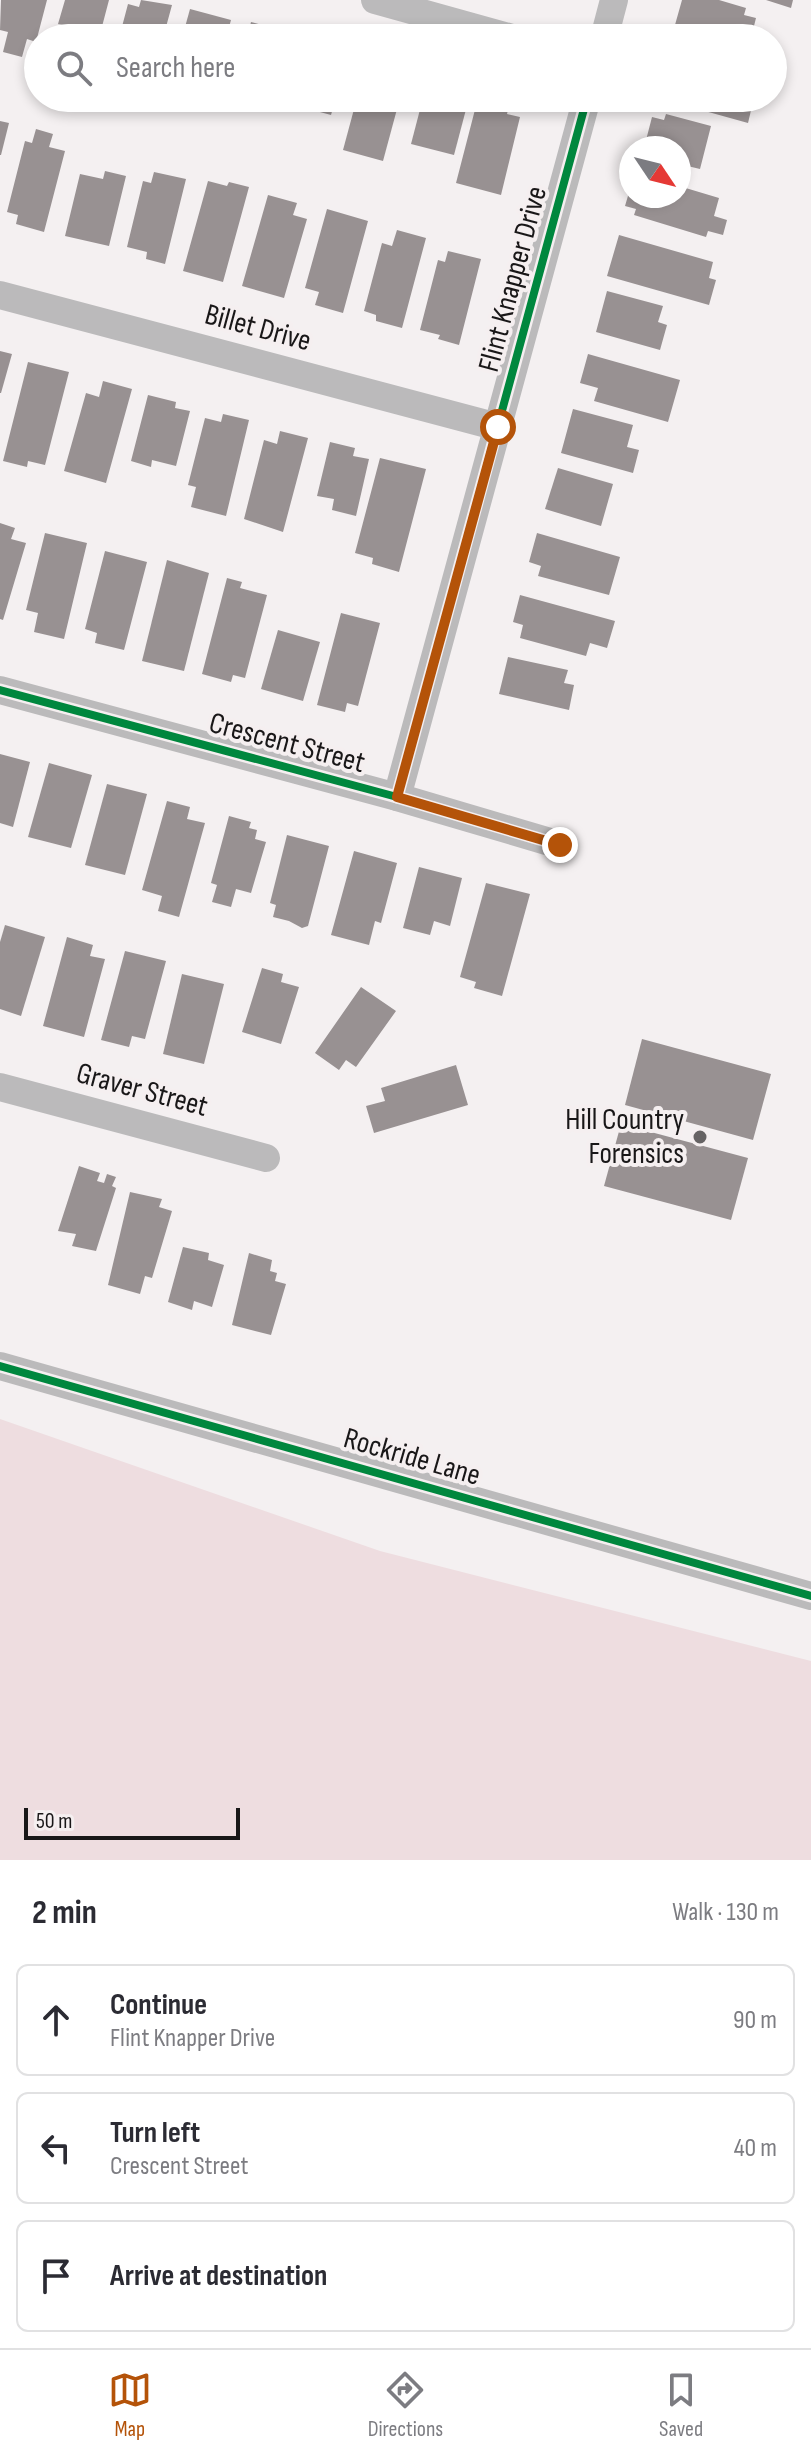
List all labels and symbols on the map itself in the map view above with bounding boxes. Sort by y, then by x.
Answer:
north arrow [619,136,691,208]
street label: Flint Knapper Drive [471,182,555,376]
street label: Billet Drive [201,297,315,359]
route start [480,409,516,445]
street label: Crescent Street [205,705,369,781]
route end [542,827,578,863]
street label: Graver Street [72,1055,212,1125]
place label: Hill Country Forensics [565,1102,684,1172]
marker: Hill Country Forensics [691,1128,709,1146]
street label: Rockride Lane [340,1420,484,1494]
scale bar [24,1804,240,1840]

